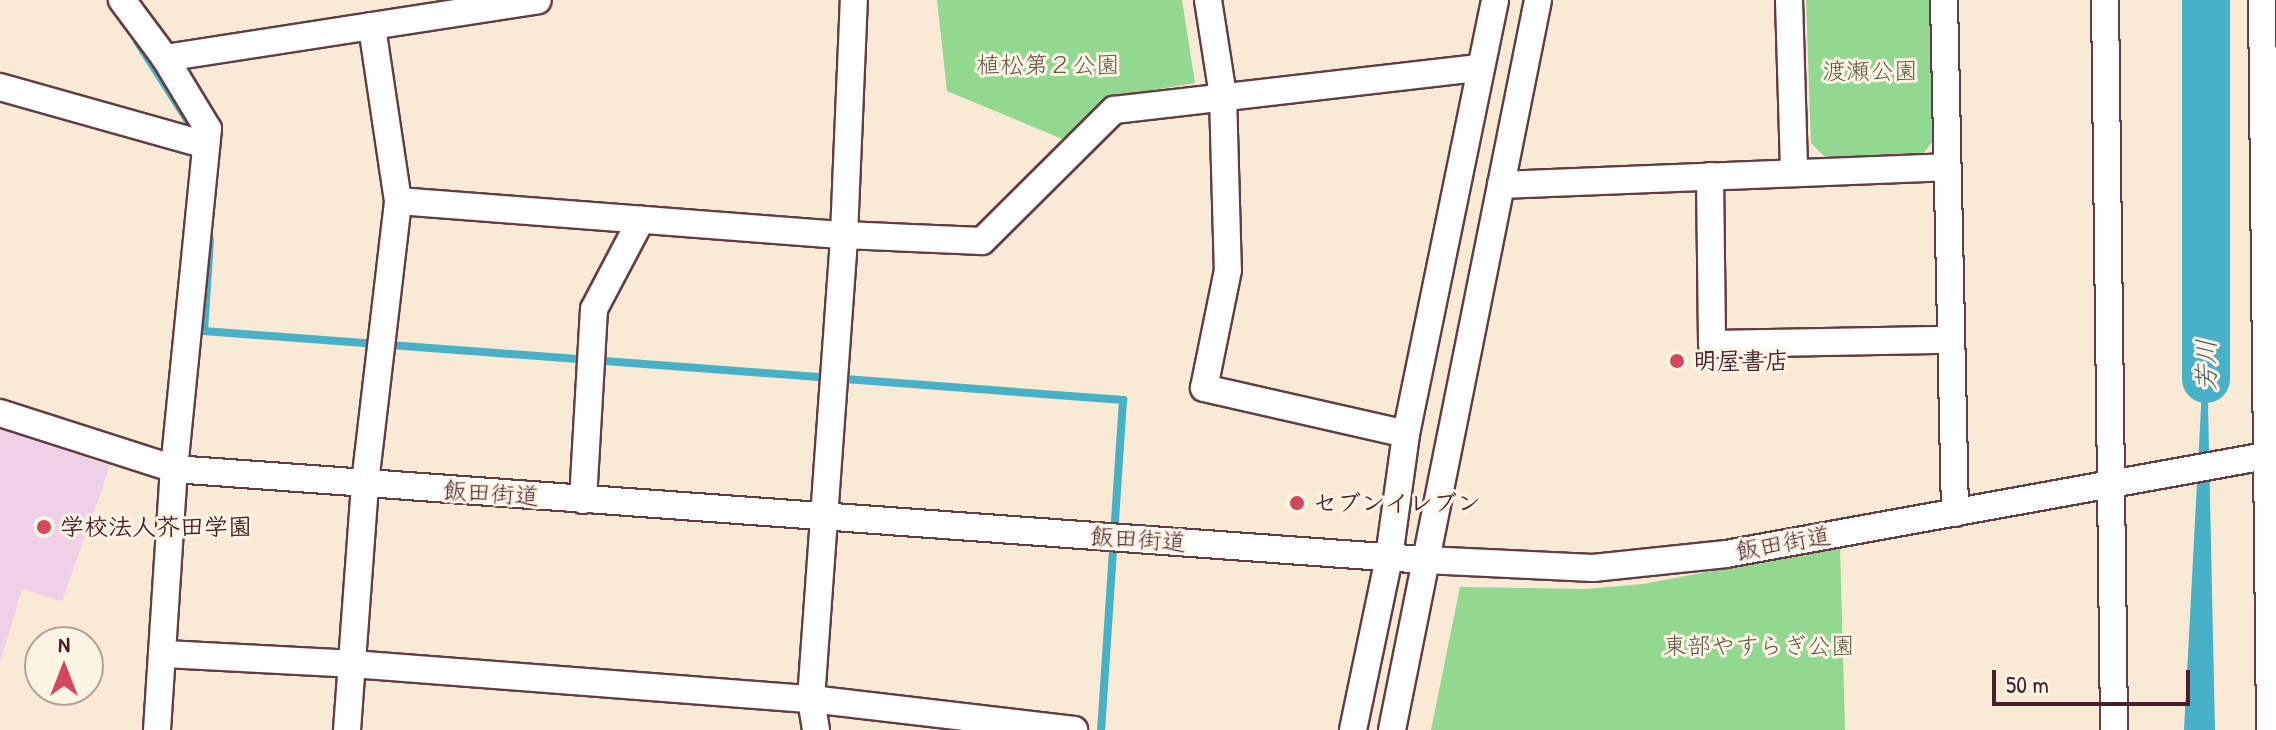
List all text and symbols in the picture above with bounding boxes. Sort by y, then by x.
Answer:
park label: 植松第２公園 [976,51,1120,79]
park label: 渡瀬公園 [1822,57,1918,85]
water label: 芳川 [2190,339,2222,391]
place label: 明屋書店 [1693,347,1789,375]
marker: 明屋書店 [1668,352,1686,370]
street label: 飯田街道 [442,475,540,511]
place label: セブンイレブン [1313,489,1481,517]
marker: セブンイレブン [1288,494,1306,512]
place label: 学校法人芥田学園 [60,513,252,541]
marker: 学校法人芥田学園 [35,518,53,536]
street label: 飯田街道 [1733,520,1833,566]
street label: 飯田街道 [1089,521,1187,557]
north arrow [24,626,104,706]
text: N [58,629,70,659]
park label: 東部やすらぎ公園 [1663,632,1855,660]
scale bar [1996,654,2194,704]
text: 50 m [2006,668,2049,700]

